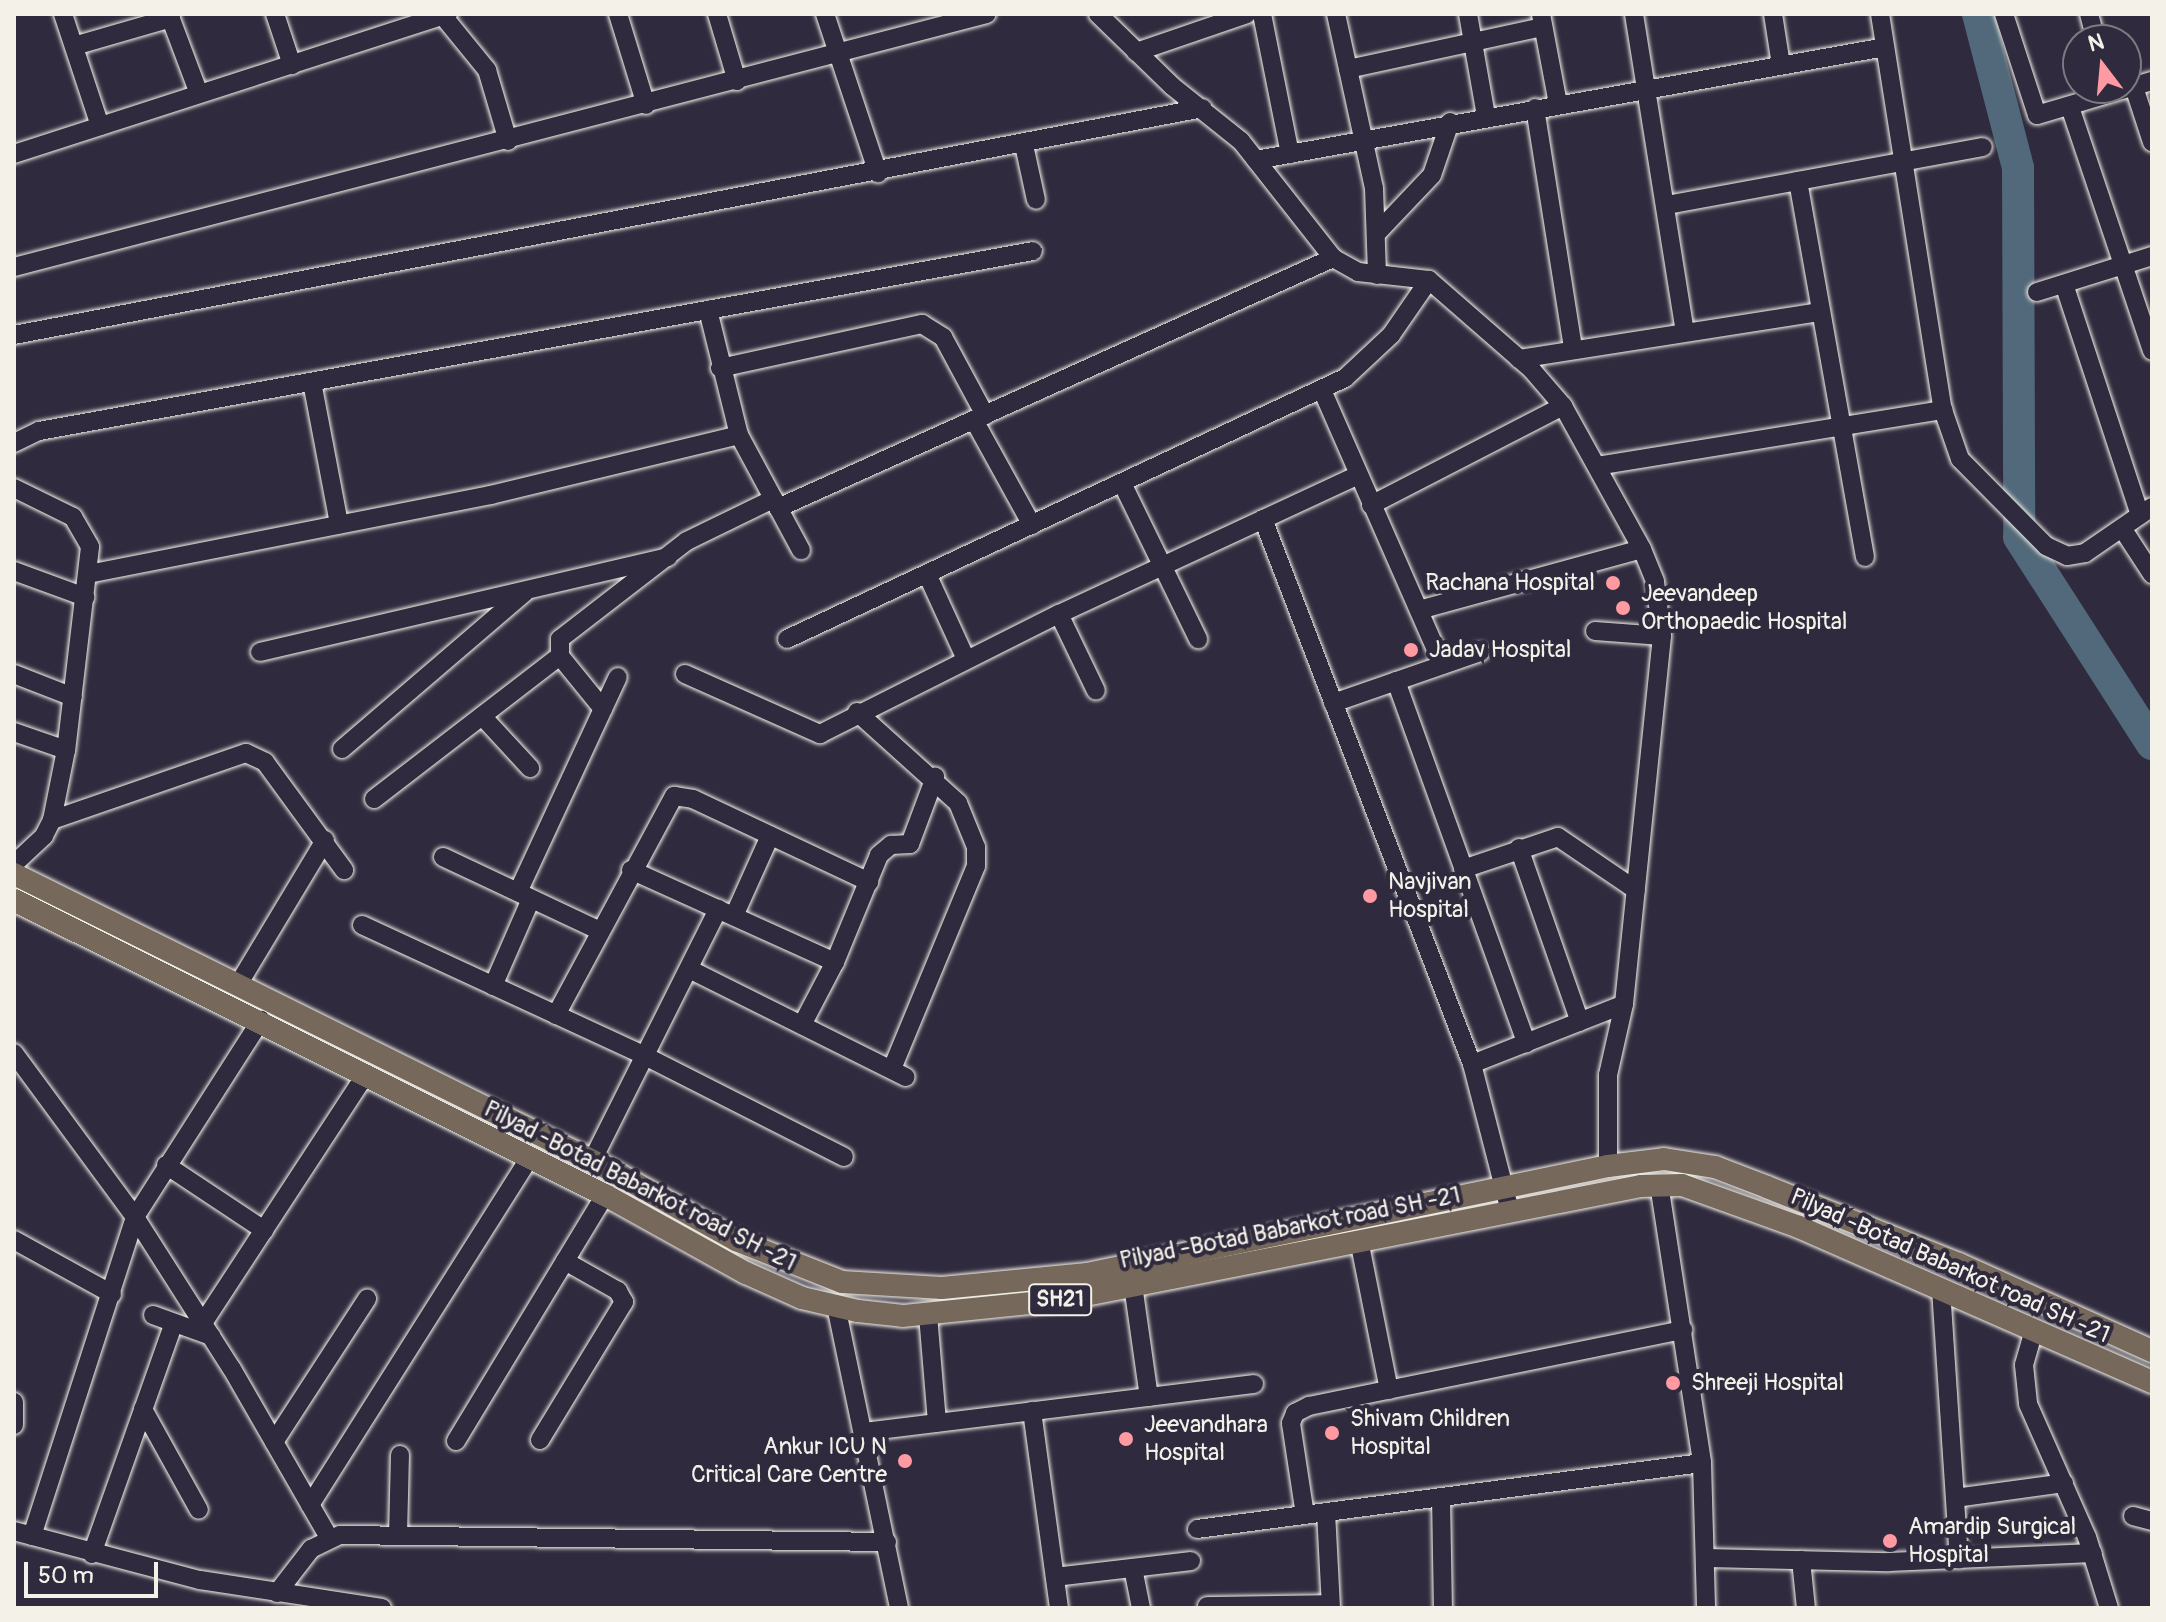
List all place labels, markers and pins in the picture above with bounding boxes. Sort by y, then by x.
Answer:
place label: Rachana Hospital [1425,569,1595,597]
marker: Rachana Hospital [1602,572,1624,594]
place label: Jeevandeep Orthopaedic Hospital [1641,580,1848,636]
marker: Jeevandeep Orthopaedic Hospital [1612,597,1634,619]
place label: Jadav Hospital [1429,636,1572,664]
marker: Jadav Hospital [1400,639,1422,661]
place label: Navjivan Hospital [1388,868,1472,924]
marker: Navjivan Hospital [1359,885,1381,907]
place label: Shreeji Hospital [1691,1369,1844,1397]
marker: Shreeji Hospital [1662,1372,1684,1394]
place label: Shivam Children Hospital [1350,1405,1510,1461]
place label: Jeevandhara Hospital [1144,1411,1268,1467]
marker: Shivam Children Hospital [1321,1422,1343,1444]
marker: Jeevandhara Hospital [1115,1428,1137,1450]
place label: Ankur ICU N Critical Care Centre [691,1433,887,1489]
marker: Ankur ICU N Critical Care Centre [894,1450,916,1472]
place label: Amardip Surgical Hospital [1908,1513,2076,1569]
marker: Amardip Surgical Hospital [1879,1530,1901,1552]

